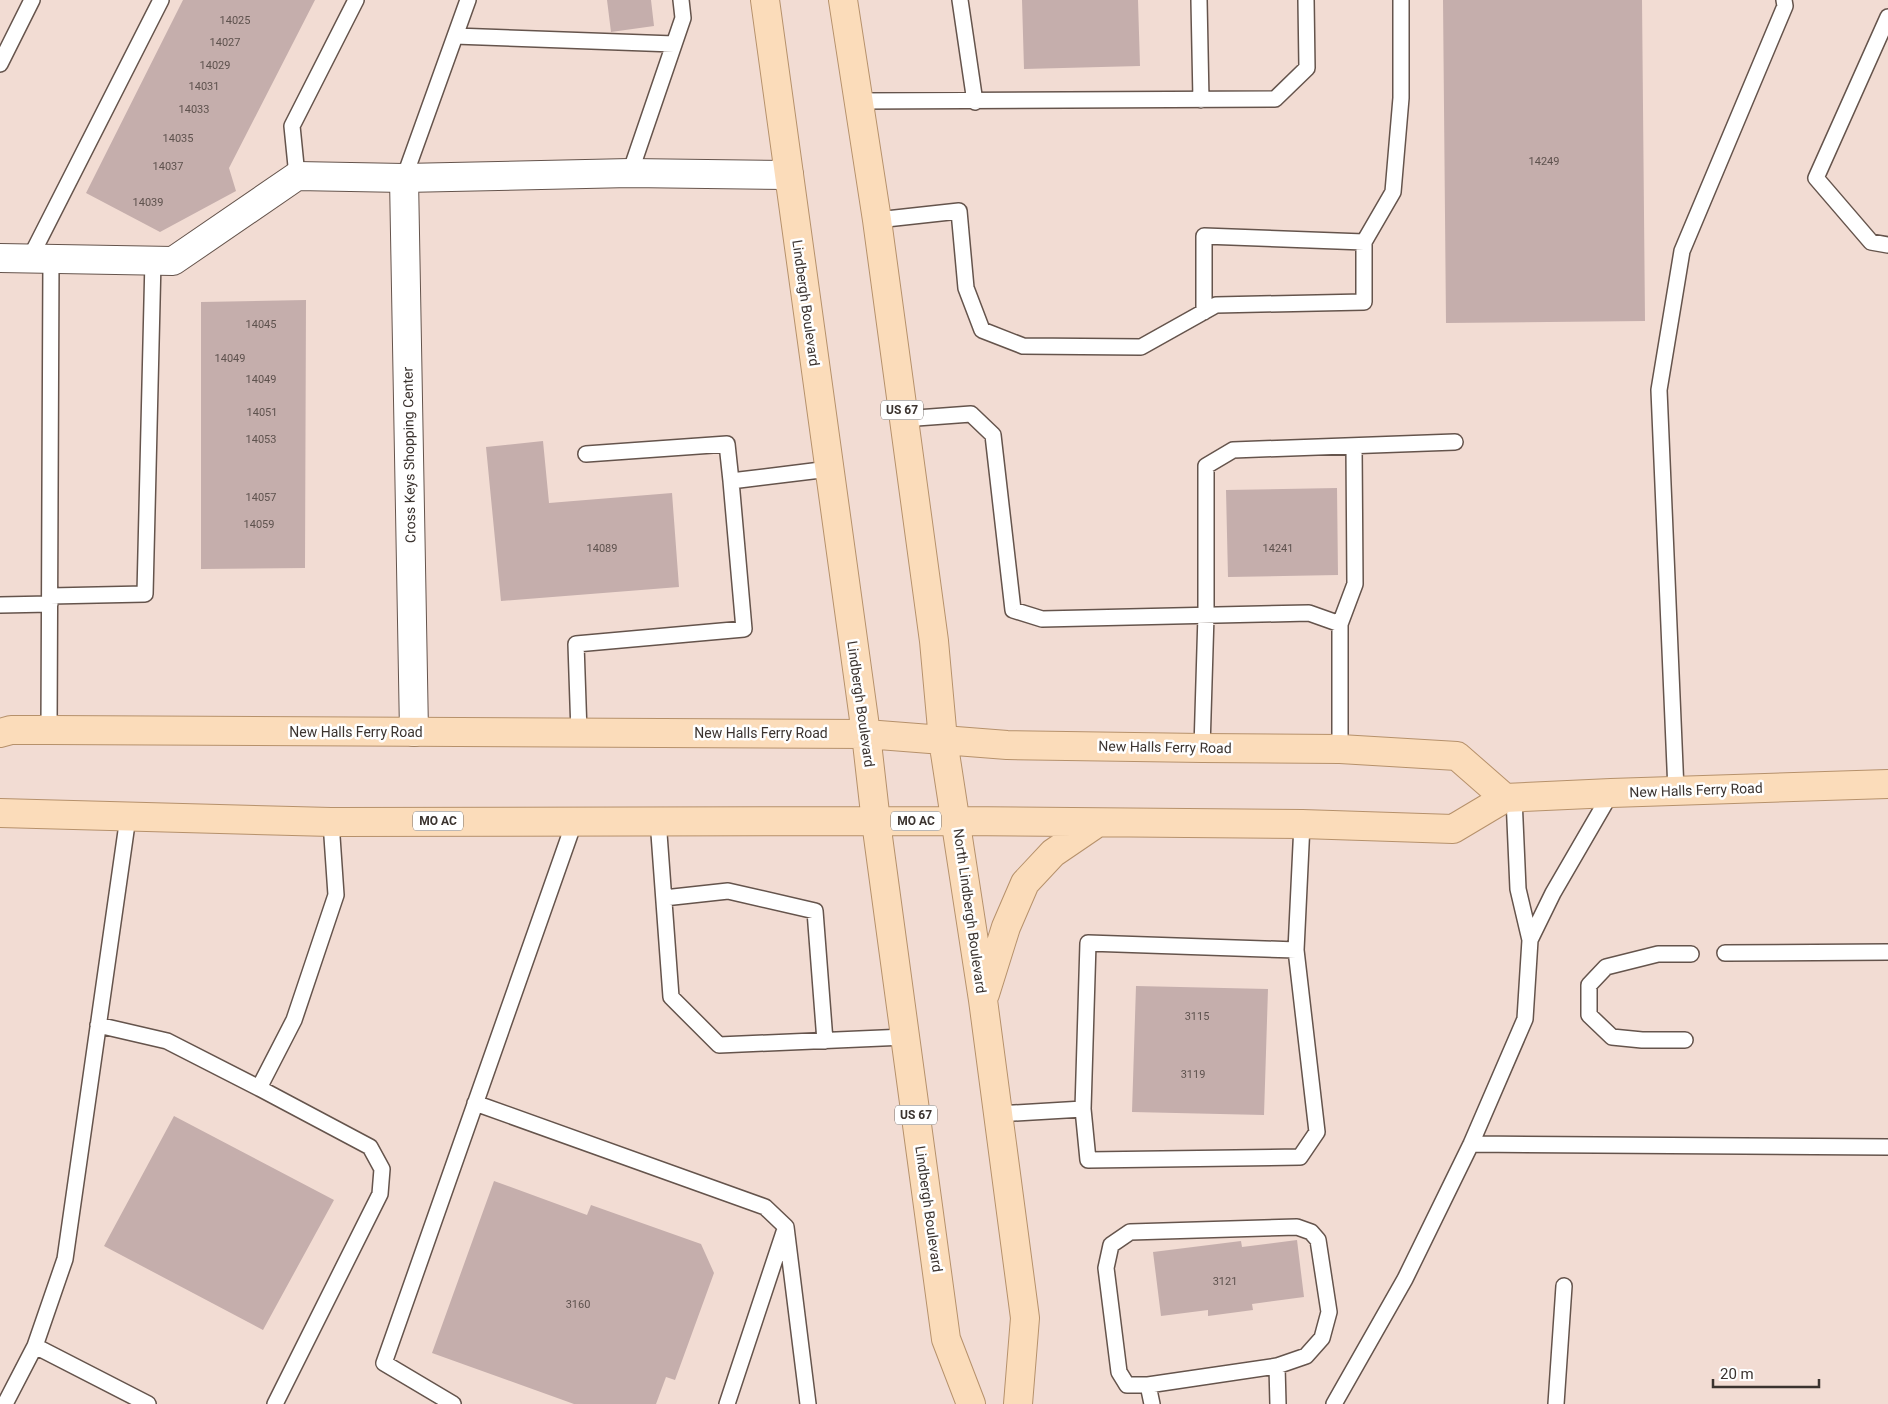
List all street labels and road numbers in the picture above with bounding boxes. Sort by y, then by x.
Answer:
street label: Lindbergh Boulevard [789,239,823,367]
street label: Cross Keys Shopping Center [399,367,419,543]
road number: US 67 [881,400,923,420]
street label: Lindbergh Boulevard [844,640,878,768]
street label: New Halls Ferry Road [289,724,423,740]
street label: New Halls Ferry Road [694,725,828,741]
street label: New Halls Ferry Road [1098,738,1232,756]
street label: New Halls Ferry Road [1629,780,1763,800]
road number: MO AC [413,811,463,830]
road number: MO AC [891,811,941,830]
street label: North Lindbergh Boulevard [951,828,989,994]
road number: US 67 [895,1106,937,1124]
street label: Lindbergh Boulevard [912,1145,946,1273]

